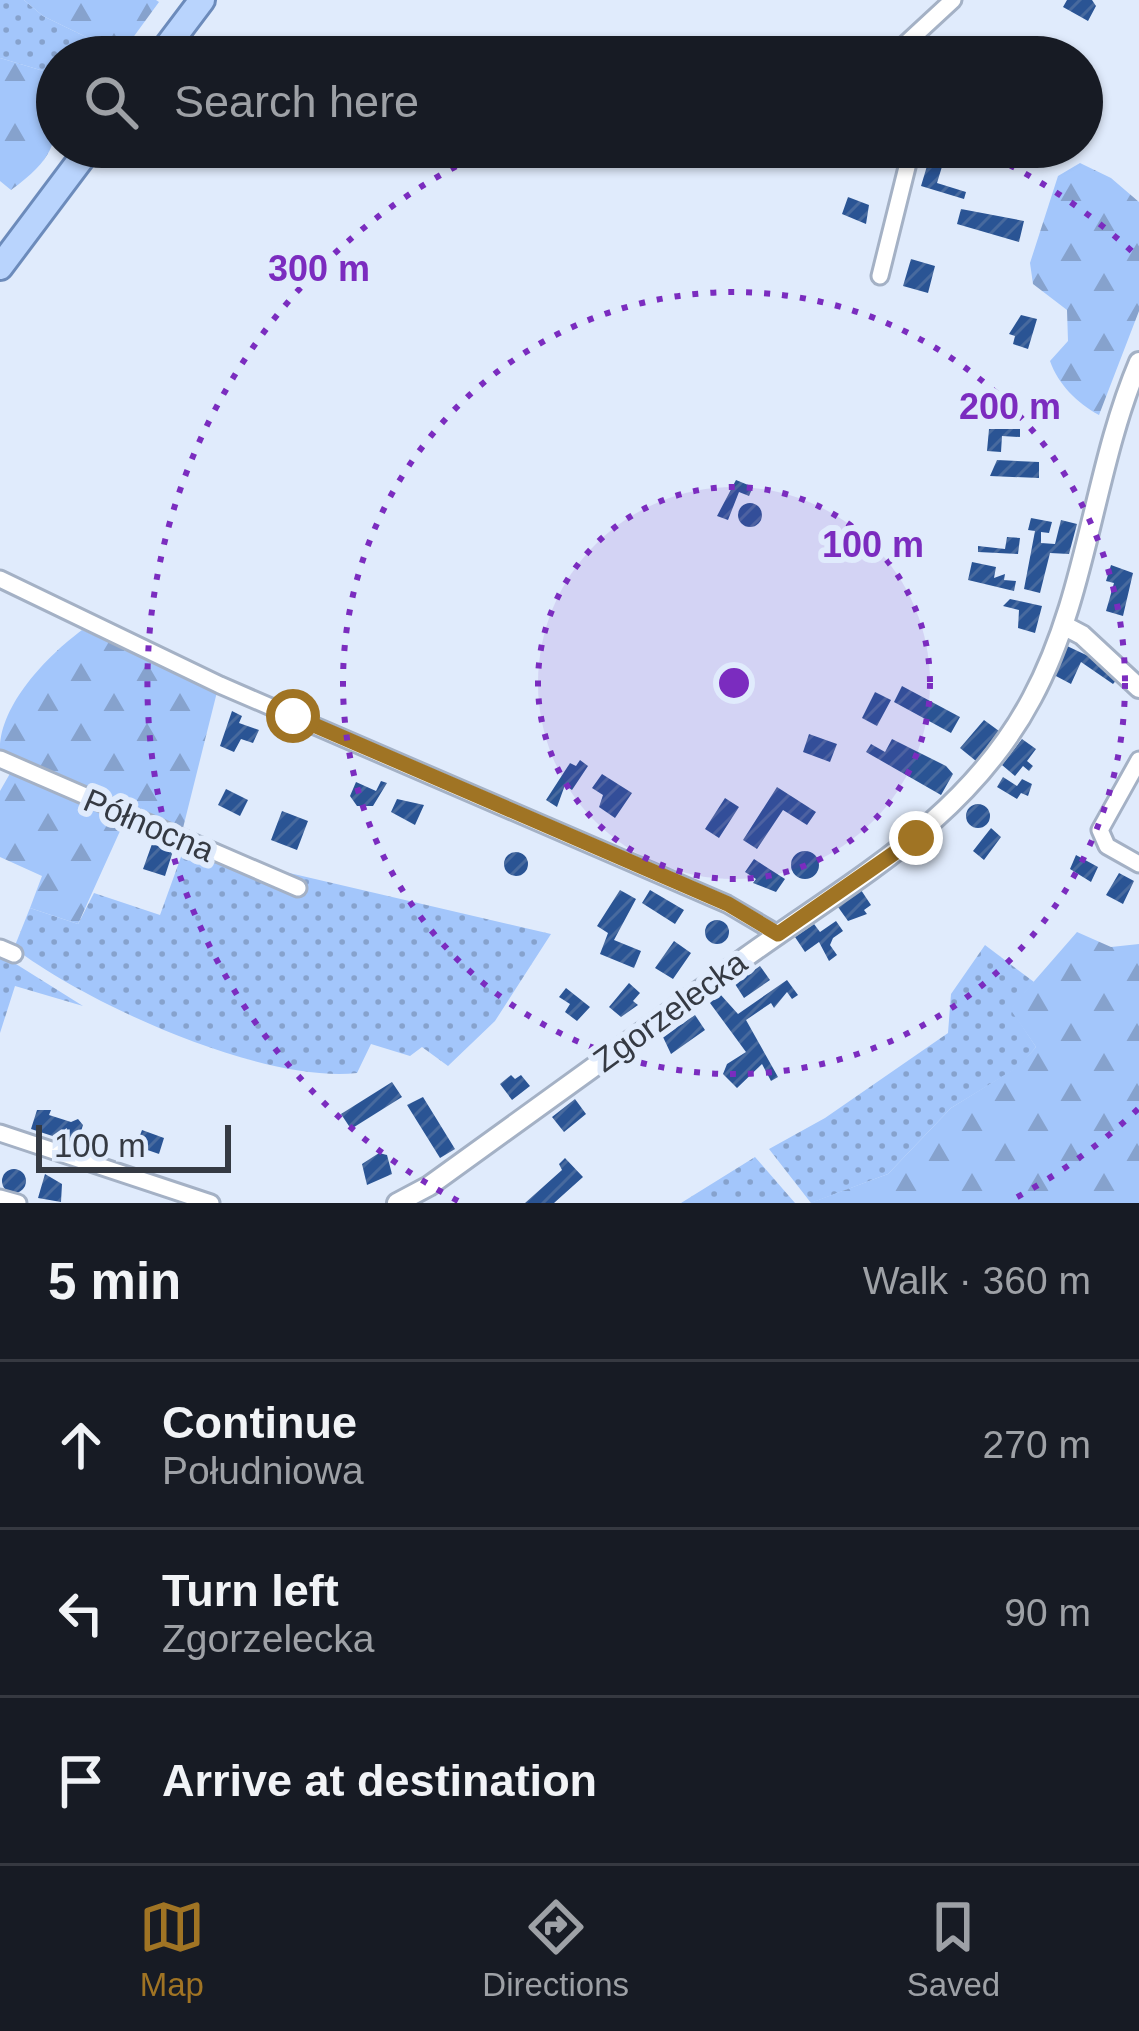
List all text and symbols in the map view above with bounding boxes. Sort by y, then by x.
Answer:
search box [36,36,1103,168]
icon: search [78,69,144,135]
text: Search here [174,76,419,127]
text: 300 m [268,248,370,289]
text: 200 m [959,386,1061,427]
text: 100 m [822,524,924,565]
centre of rings [713,662,755,704]
route start [266,689,320,743]
street label: Północna [78,781,220,869]
route end [889,811,943,865]
street label: Zgorzelecka [586,943,754,1079]
scale bar [36,1119,231,1172]
text: 100 m [54,1127,146,1164]
text: 5 min [48,1253,181,1310]
text: Walk · 360 m [863,1259,1091,1302]
text: Continue [162,1397,357,1448]
icon: ahead [48,1412,114,1478]
text: 270 m [983,1423,1091,1466]
text: Południowa [162,1449,364,1492]
text: Turn left [162,1565,339,1616]
icon: left [48,1580,114,1646]
text: 90 m [1004,1591,1091,1634]
text: Zgorzelecka [162,1617,374,1660]
icon: arrive [48,1748,114,1814]
text: Arrive at destination [162,1755,597,1806]
tab: Map [139,1894,205,2004]
tab: Directions [482,1894,629,2004]
tab: Saved [907,1894,1000,2004]

